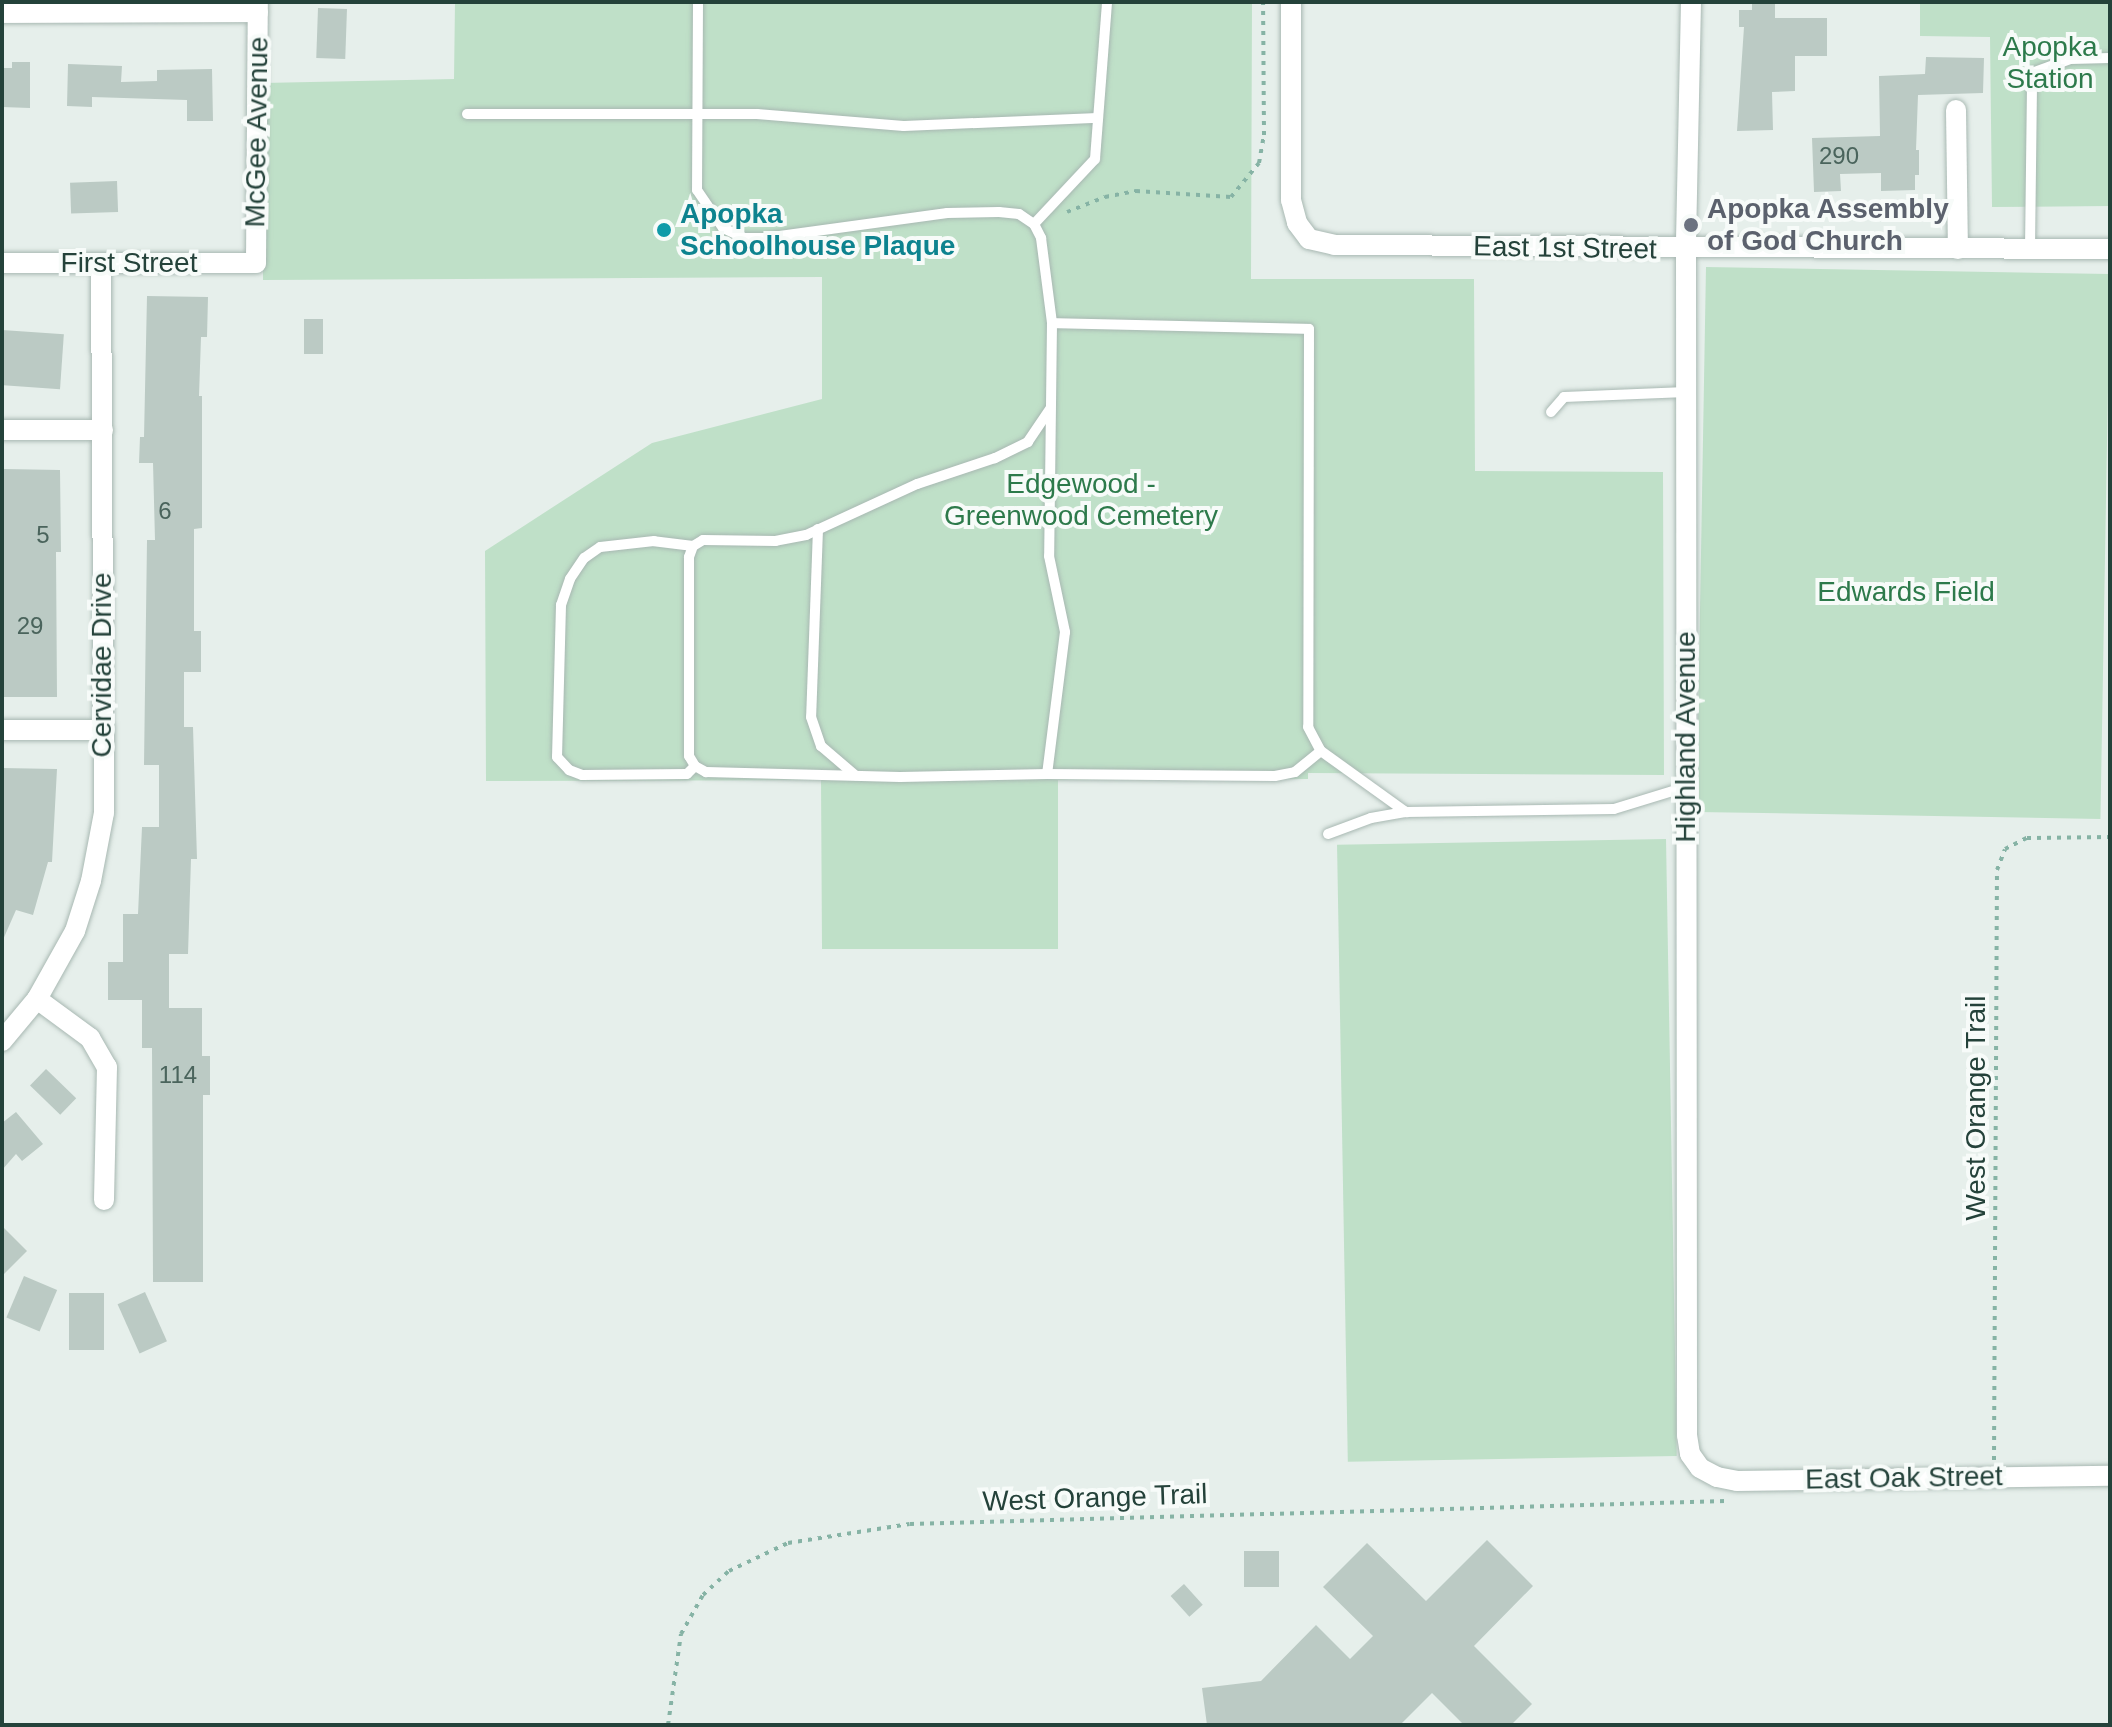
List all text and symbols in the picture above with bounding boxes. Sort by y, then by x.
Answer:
park label: Apopka Station [2003,30,2097,96]
street label: McGee Avenue [239,35,275,229]
house number: 290 [1819,142,1859,170]
place label: Apopka Assembly of God Church [1707,192,1950,258]
place label: Apopka Schoolhouse Plaque [680,197,955,263]
marker: Apopka Assembly of God Church [1682,216,1700,234]
marker: Apopka Schoolhouse Plaque [655,221,673,239]
street label: East 1st Street [1473,230,1657,266]
street label: First Street [61,246,197,280]
park label: Edgewood - Greenwood Cemetery [944,467,1218,533]
house number: 6 [158,497,172,525]
house number: 5 [36,521,50,549]
street label: Cervidae Drive [85,572,119,758]
park label: Edwards Field [1817,575,1995,609]
house number: 29 [17,612,43,640]
street label: Highland Avenue [1669,631,1703,843]
street label: West Orange Trail [1959,995,1993,1221]
house number: 114 [159,1061,197,1089]
street label: East Oak Street [1805,1459,2003,1497]
street label: West Orange Trail [982,1477,1208,1519]

